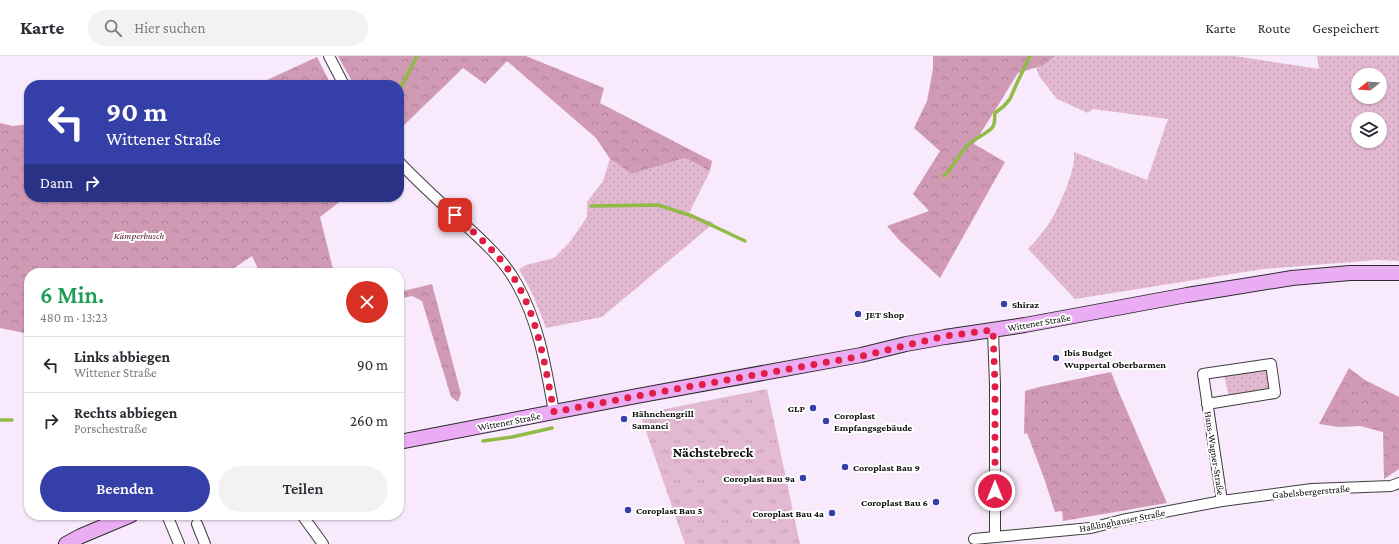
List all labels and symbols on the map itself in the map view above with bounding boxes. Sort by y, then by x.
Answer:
north arrow [1351,68,1387,104]
pin [438,198,472,232]
park label: Kämperbusch [114,230,164,241]
marker: Shiraz [999,299,1009,309]
place label: Shiraz [1012,299,1039,310]
marker: JET Shop [853,309,863,319]
place label: JET Shop [865,309,905,320]
street label: Wittener Straße [1007,311,1072,333]
place label: Ibis Budget Wuppertal Oberbarmen [1063,347,1166,370]
marker: Ibis Budget Wuppertal Oberbarmen [1051,353,1061,363]
place label: GLP [788,403,805,414]
marker: GLP [808,403,818,413]
place label: Hähnchengrill Samanci [632,408,694,431]
street label: Wittener Straße [477,410,542,433]
place label: Coroplast Empfangsgebäude [834,410,913,433]
street label: Hans-Wagner-Straße [1202,410,1227,497]
marker: Hähnchengrill Samanci [619,414,629,424]
marker: Coroplast Empfangsgebäude [821,416,831,426]
district label: Nächstebreck [673,444,754,460]
marker: Coroplast Bau 9 [840,462,850,472]
place label: Coroplast Bau 9 [853,462,920,473]
position arrow [974,470,1016,512]
place label: Coroplast Bau 9a [723,473,795,484]
marker: Coroplast Bau 9a [798,473,808,483]
street label: Gabelsbergerstraße [1272,483,1351,500]
place label: Coroplast Bau 6 [861,497,928,508]
marker: Coroplast Bau 6 [931,497,941,507]
marker: Coroplast Bau 5 [623,505,633,515]
place label: Coroplast Bau 5 [636,505,702,516]
street label: Haßlinghauser Straße [1078,507,1167,534]
place label: Coroplast Bau 4a [752,508,824,519]
marker: Coroplast Bau 4a [827,508,837,518]

